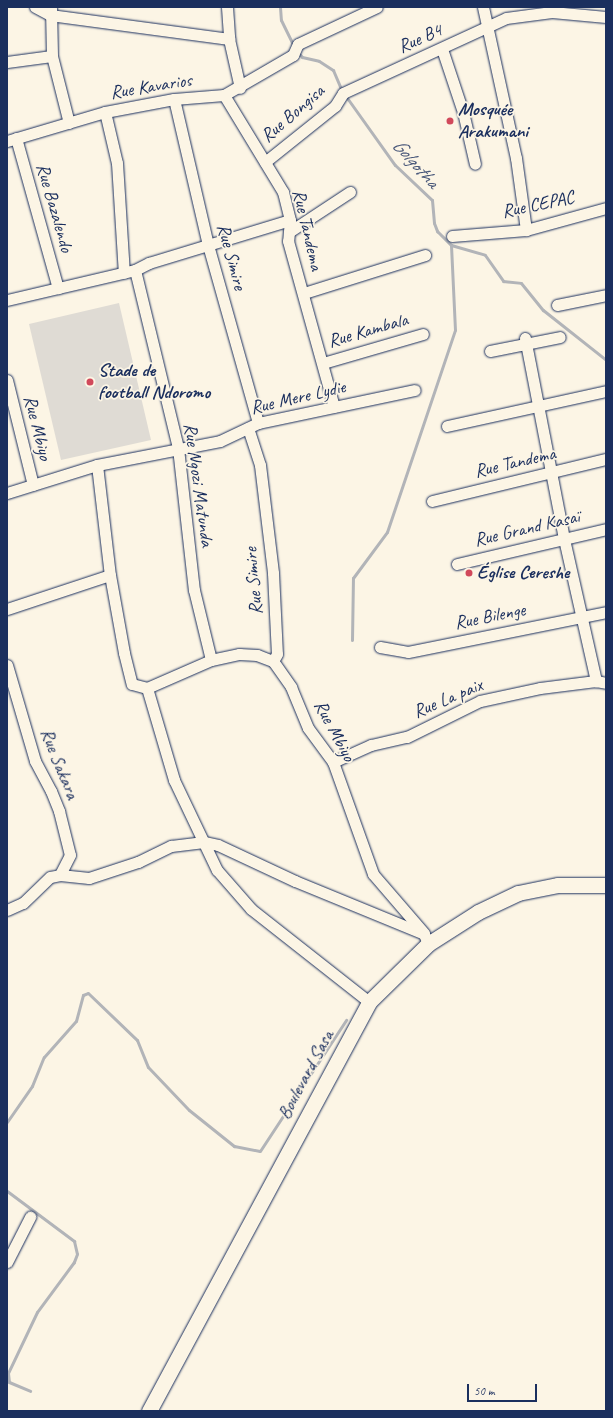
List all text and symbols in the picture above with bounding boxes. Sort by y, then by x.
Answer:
street label: Rue B4 [394,19,446,59]
street label: Rue Kavarios [109,69,193,105]
street label: Rue Bongisa [256,80,330,148]
place label: Mosquée Arakumani [458,99,528,143]
marker: Mosquée Arakumani [445,116,455,126]
water label: Golgotha [388,133,444,193]
street label: Rue Bazalendo [30,161,78,255]
street label: Rue CEPAC [500,186,576,224]
street label: Rue Tandema [287,187,327,273]
street label: Rue Simire [211,221,251,293]
street label: Rue Kambala [325,309,411,353]
place label: Stade de football Ndoromo [98,360,209,404]
street label: Rue Mere Lydie [249,376,347,420]
marker: Stade de football Ndoromo [85,377,95,387]
street label: Rue Mbiyo [18,393,56,463]
street label: Rue Ngozi Matunda [178,421,218,549]
street label: Rue Tandema [472,443,558,483]
street label: Rue Grand Kasaï [472,506,582,552]
street label: Rue Simire [240,546,268,616]
place label: Église Cereshe [477,562,569,584]
marker: Église Cereshe [464,568,474,578]
street label: Rue Bilenge [453,599,527,635]
street label: Rue La paix [409,674,487,724]
street label: Rue Mbiyo [308,696,360,766]
street label: Rue Sakara [35,725,83,803]
street label: Boulevard Sasa [273,1026,339,1124]
scale bar [469,1376,539,1402]
text: 50 m [474,1383,494,1399]

